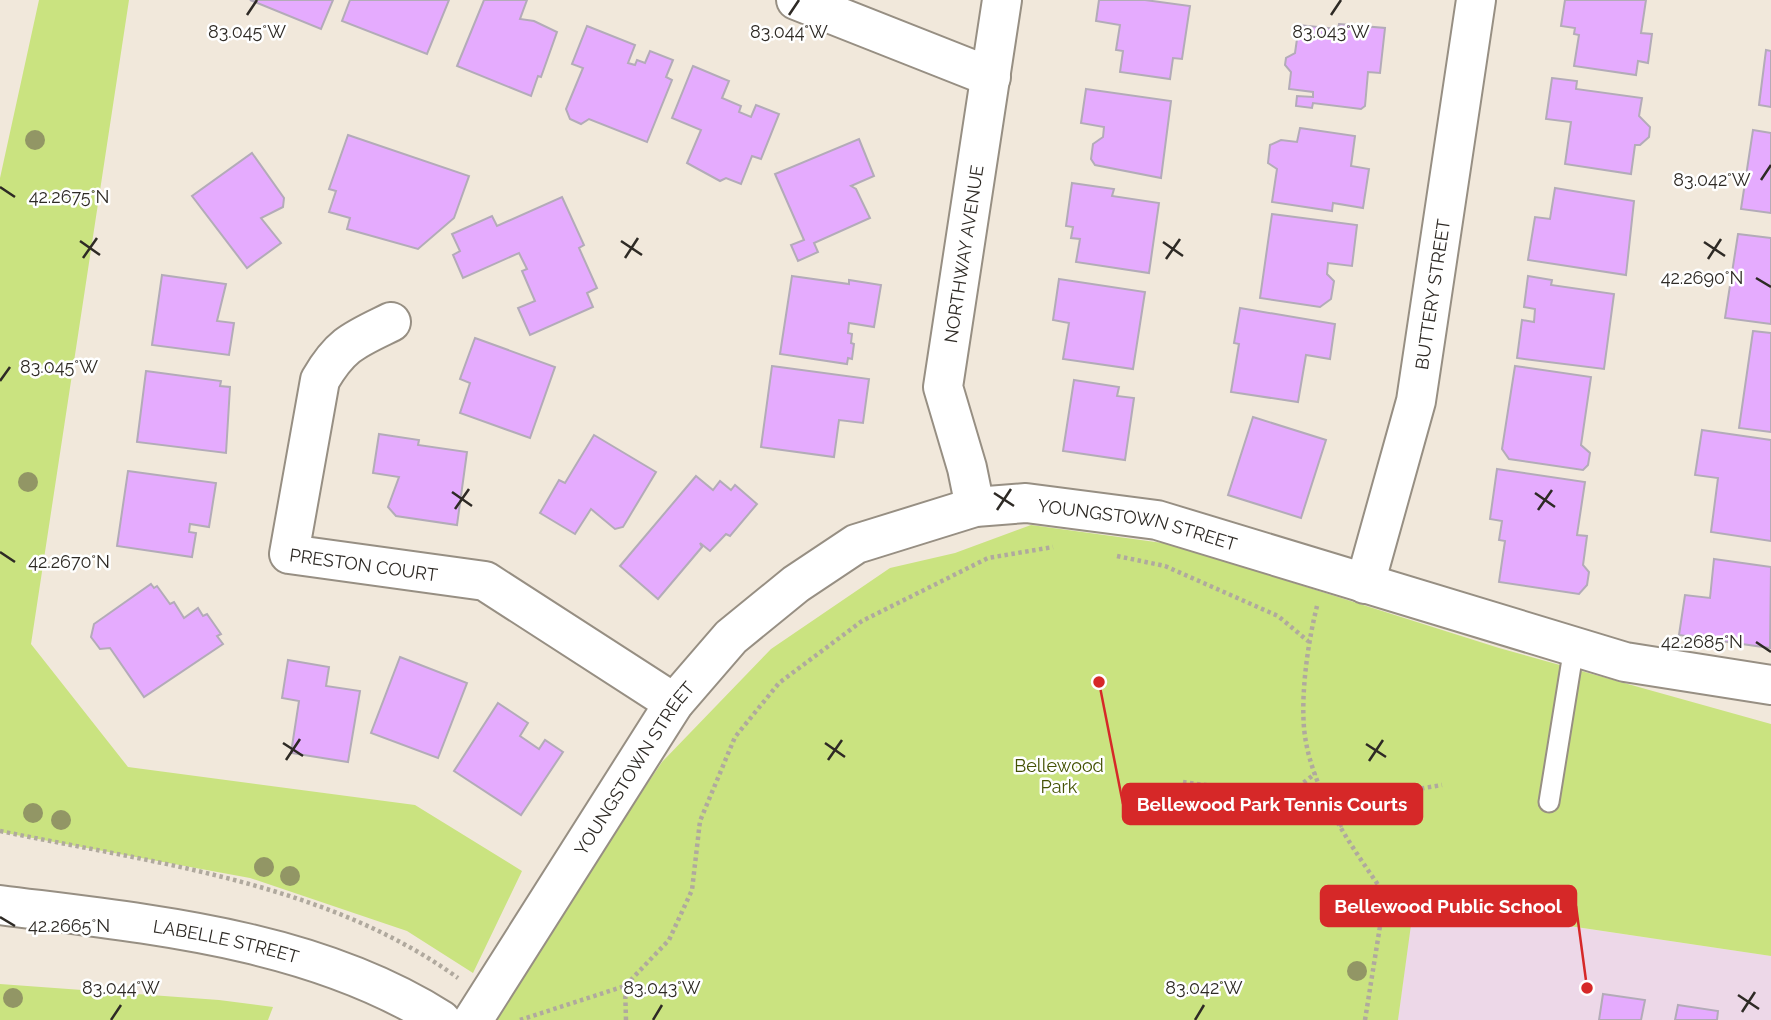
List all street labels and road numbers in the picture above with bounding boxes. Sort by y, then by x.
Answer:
street label: NORTHWAY AVENUE [939,163,987,344]
street label: BUTTERY STREET [1410,217,1454,371]
street label: YOUNGSTOWN STREET [1037,494,1240,554]
street label: PRESTON COURT [288,544,439,585]
street label: YOUNGSTOWN STREET [570,677,698,859]
street label: LABELLE STREET [152,915,302,967]

